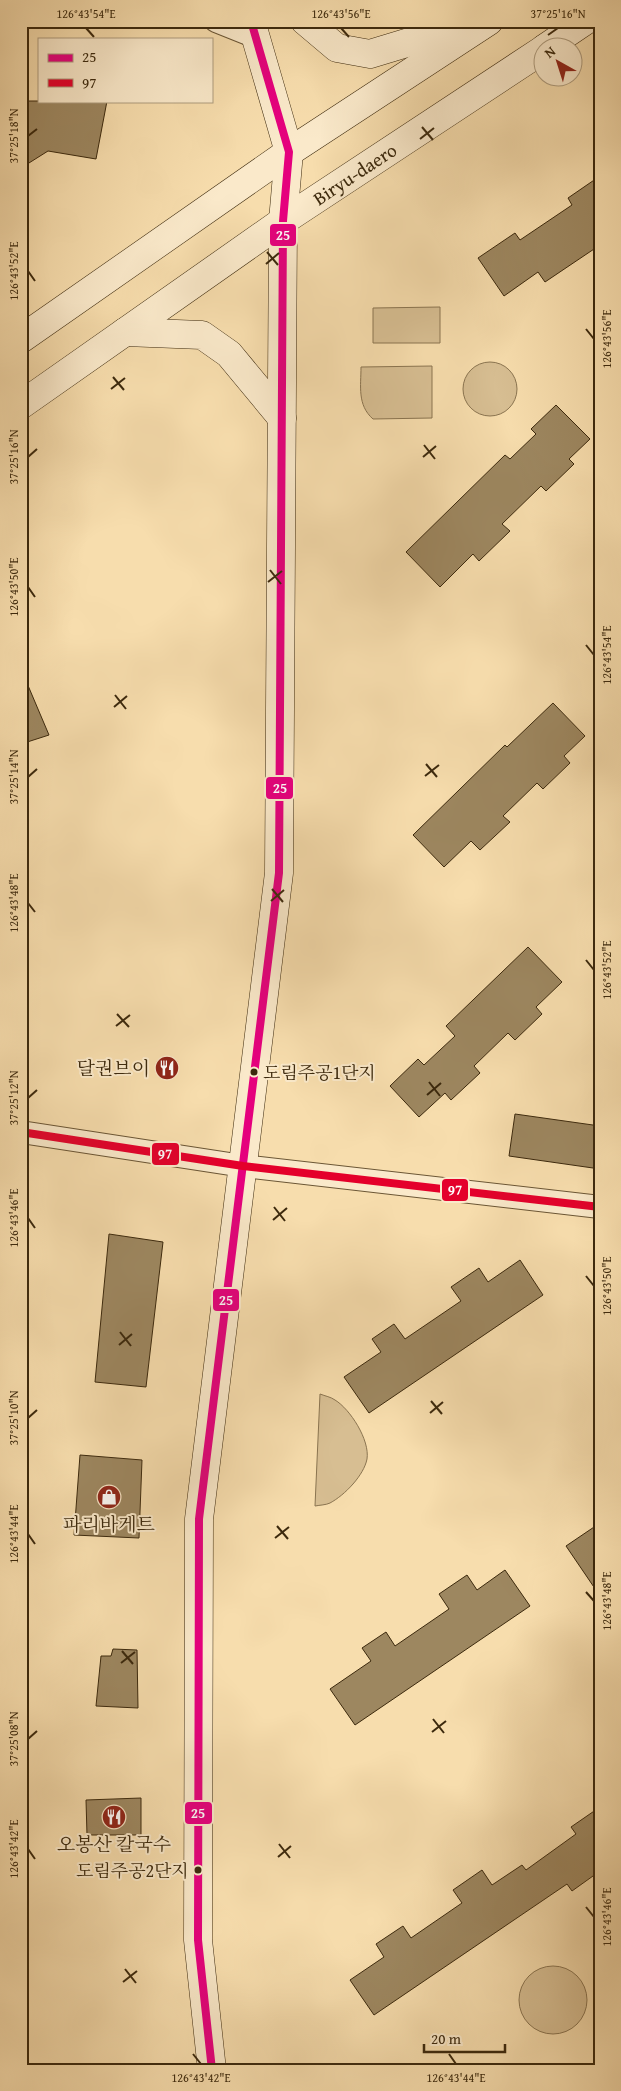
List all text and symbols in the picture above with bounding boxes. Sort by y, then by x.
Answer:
text: 126°43'54"E [56,5,116,22]
text: 126°43'56"E [311,5,371,22]
text: 37°25'16"N [530,5,586,22]
legend [38,38,212,102]
north arrow [534,38,584,88]
text: N [540,41,560,63]
text: 25 [82,46,96,67]
text: 97 [82,72,96,93]
text: 37°25'18"N [5,108,22,164]
street label: Biryu-daero [307,136,402,212]
line badge: 25 [269,223,297,247]
text: 25 [276,225,290,245]
text: 126°43'52"E [5,241,22,301]
text: 126°43'56"E [598,309,615,369]
text: 37°25'16"N [5,429,22,485]
text: 126°43'50"E [5,557,22,617]
text: 126°43'54"E [598,625,615,685]
text: 37°25'14"N [5,749,22,805]
line badge: 25 [265,776,294,800]
text: 25 [273,778,287,798]
text: 126°43'48"E [5,873,22,933]
text: 126°43'52"E [598,940,615,1000]
place label: 달권브이 [77,1054,150,1082]
restaurant icon: 달권브이 [154,1055,180,1081]
place label: 도림주공1단지 [263,1059,376,1086]
marker: 도림주공1단지 [249,1067,259,1077]
text: 37°25'12"N [5,1070,22,1126]
line badge: 97 [151,1142,180,1166]
text: 97 [158,1144,172,1164]
line badge: 97 [441,1178,469,1202]
text: 97 [448,1180,462,1200]
text: 126°43'46"E [5,1188,22,1248]
text: 126°43'50"E [598,1256,615,1316]
line badge: 25 [212,1288,240,1312]
text: 25 [219,1290,233,1310]
text: 37°25'10"N [5,1390,22,1446]
shop icon: 파리바게트 [96,1484,122,1510]
text: 126°43'44"E [5,1504,22,1564]
place label: 파리바게트 [63,1510,155,1538]
text: 126°43'48"E [598,1571,615,1631]
text: 37°25'08"N [5,1711,22,1767]
line badge: 25 [184,1801,213,1825]
text: 25 [191,1803,205,1823]
restaurant icon: 오봉산 칼국수 [101,1804,127,1830]
text: 126°43'42"E [5,1819,22,1879]
place label: 오봉산 칼국수 [57,1830,171,1858]
place label: 도림주공2단지 [76,1857,189,1884]
marker: 도림주공2단지 [193,1865,203,1875]
text: 126°43'46"E [598,1887,615,1947]
scale bar [424,2021,505,2053]
text: 20 m [431,2028,462,2049]
text: 126°43'42"E [171,2069,231,2086]
text: 126°43'44"E [426,2069,486,2086]

